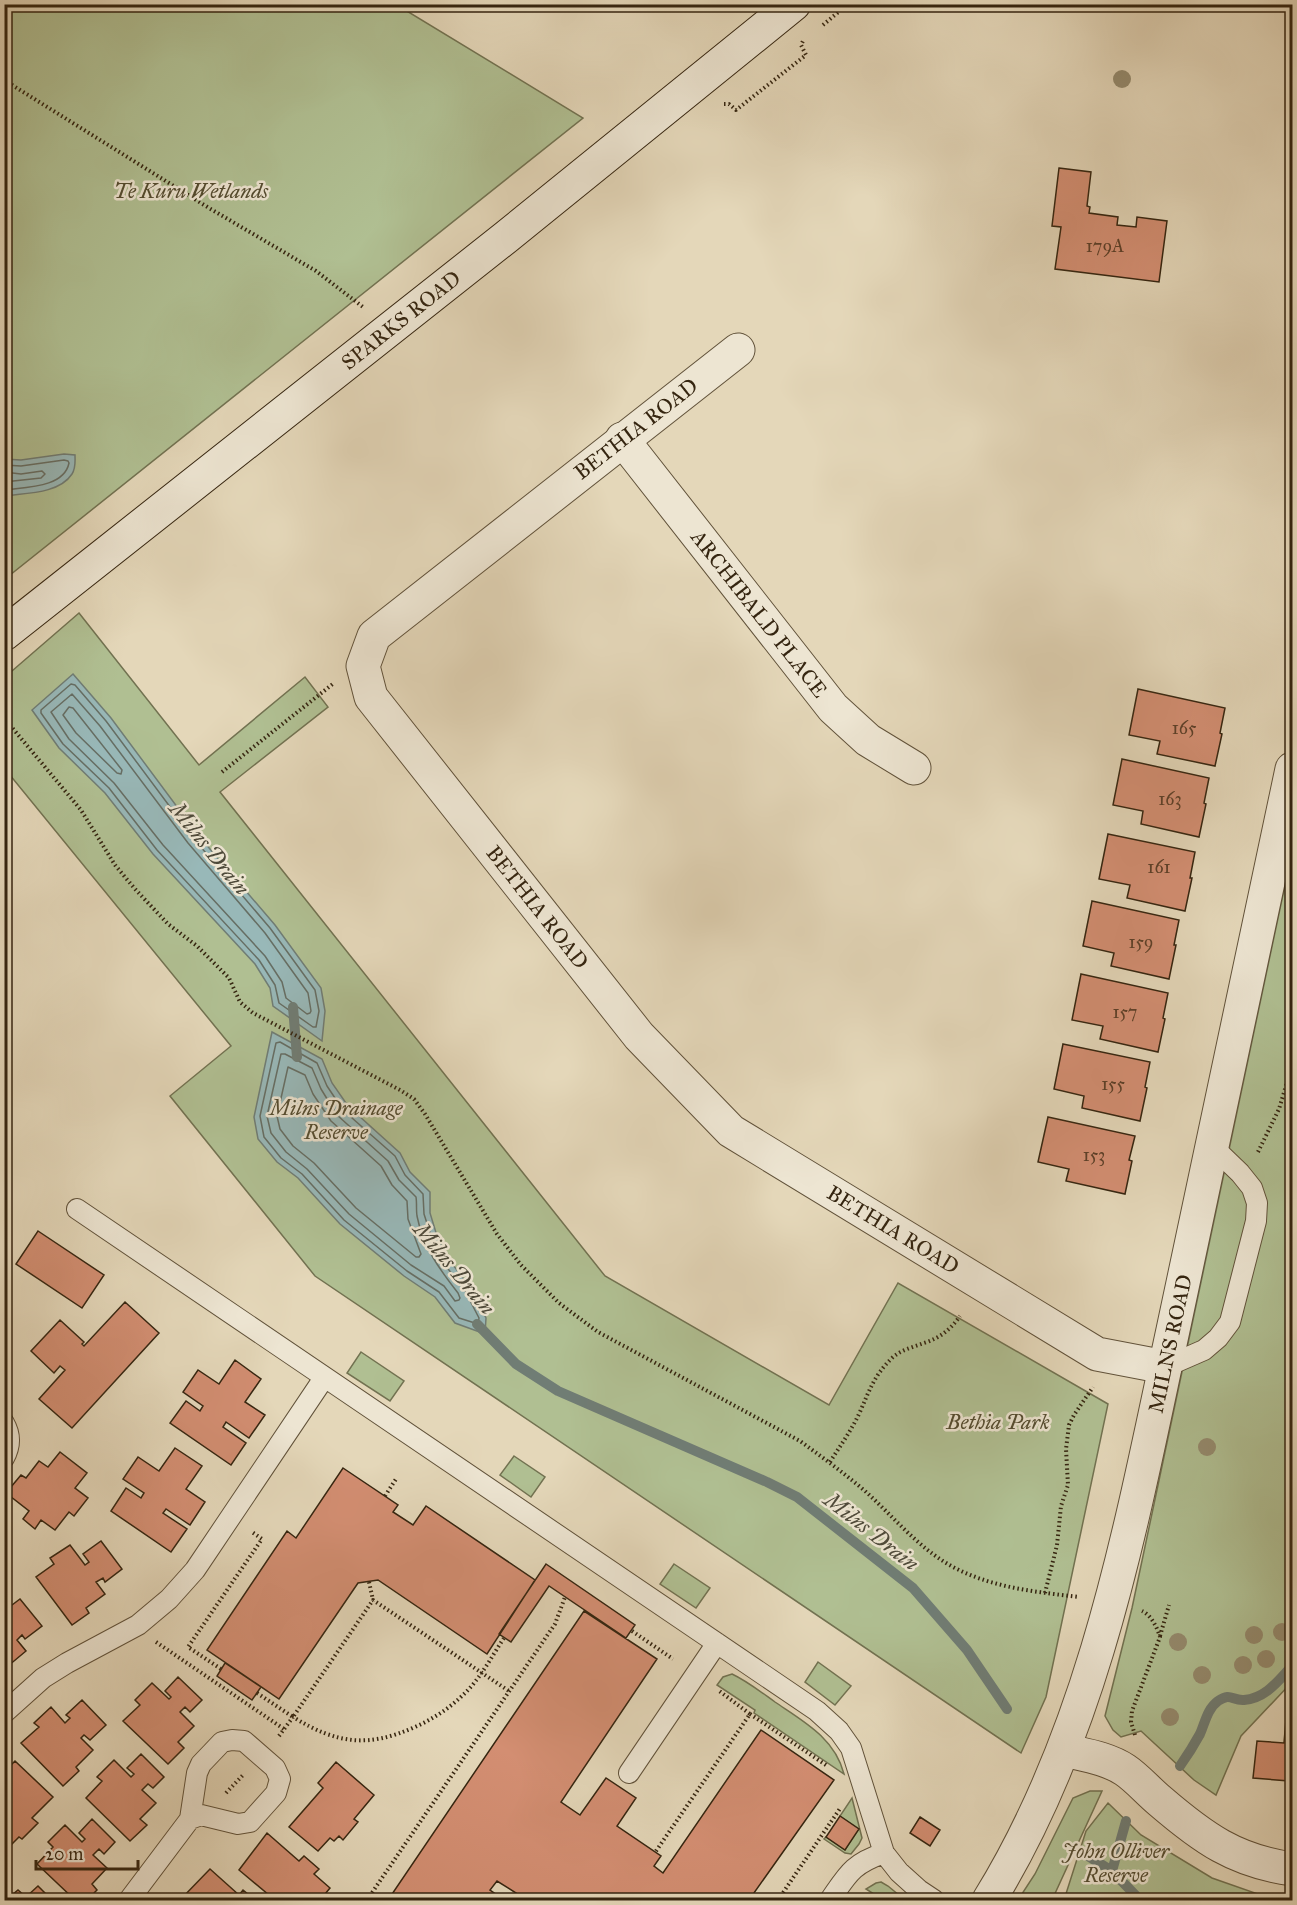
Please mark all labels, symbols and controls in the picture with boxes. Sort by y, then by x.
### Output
park label: Te Kuru Wetlands [114,178,269,204]
house number: 179A [1086,235,1124,257]
street label: SPARKS ROAD [336,265,466,375]
street label: BETHIA ROAD [569,373,703,485]
street label: ARCHIBALD PLACE [685,524,833,703]
house number: 165 [1172,717,1197,739]
house number: 163 [1158,788,1182,810]
water label: Milns Drain [162,795,256,901]
street label: BETHIA ROAD [481,840,594,974]
house number: 161 [1147,856,1171,878]
house number: 159 [1128,931,1154,953]
house number: 157 [1113,1001,1137,1023]
house number: 155 [1101,1073,1125,1095]
park label: Milns Drainage Reserve [267,1095,404,1145]
house number: 153 [1083,1144,1105,1166]
street label: BETHIA ROAD [822,1180,964,1280]
water label: Milns Drain [407,1215,501,1320]
street label: MILNS ROAD [1143,1272,1198,1415]
park label: Bethia Park [946,1409,1050,1435]
water label: Milns Drain [818,1485,925,1577]
scale bar [36,1833,138,1871]
park label: John Olliver Reserve [1062,1838,1171,1888]
text: 20 m [45,1843,83,1865]

